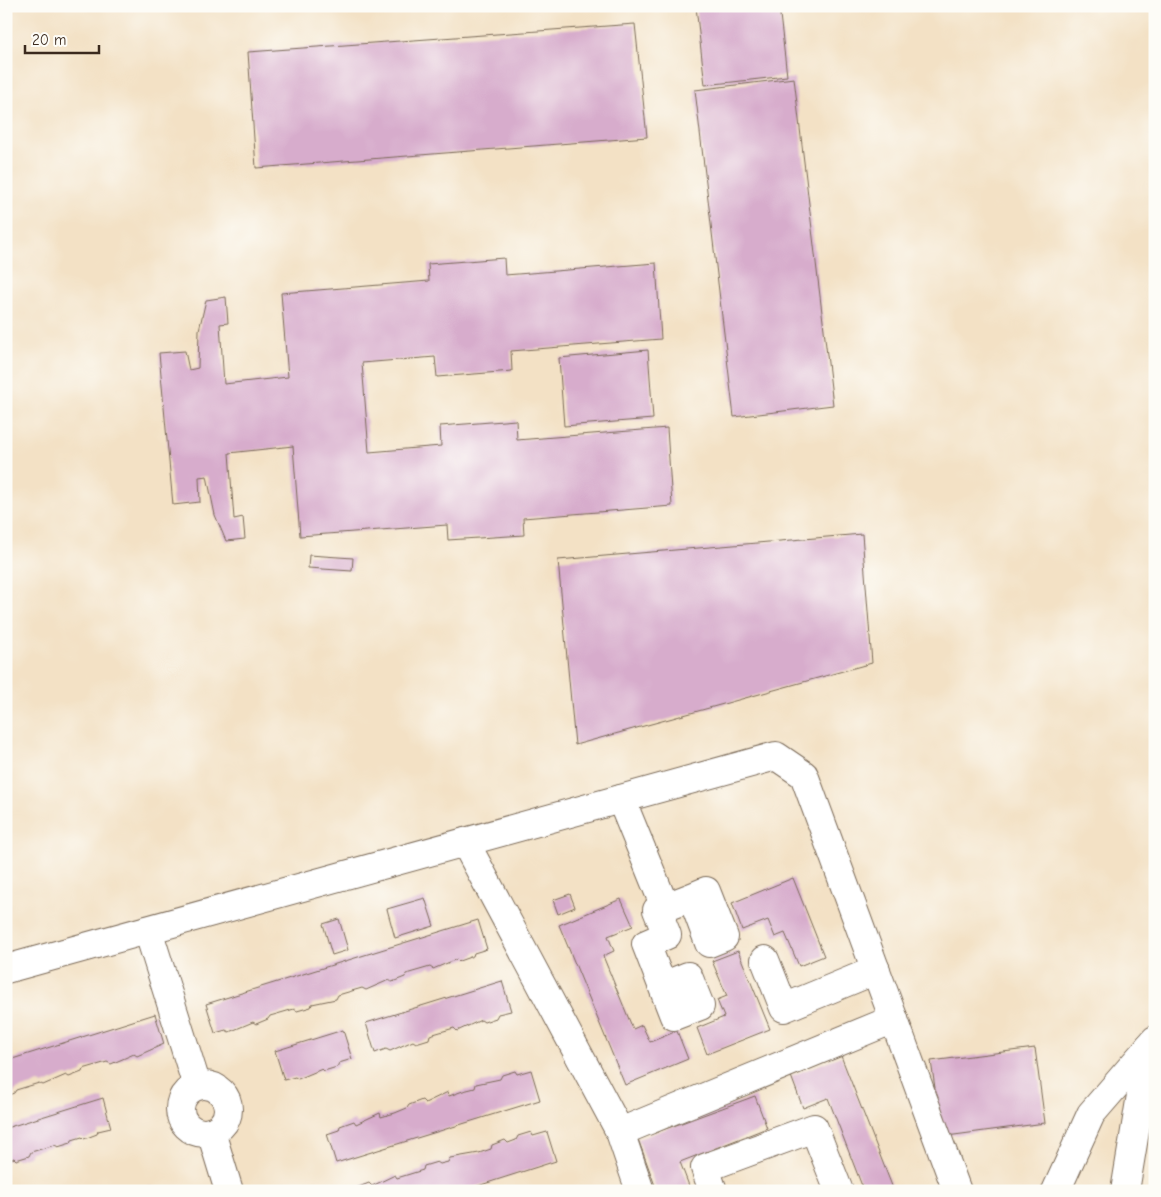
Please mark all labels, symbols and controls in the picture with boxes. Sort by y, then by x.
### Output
scale bar [25,22,99,54]
text: 20 m [32,31,66,49]

